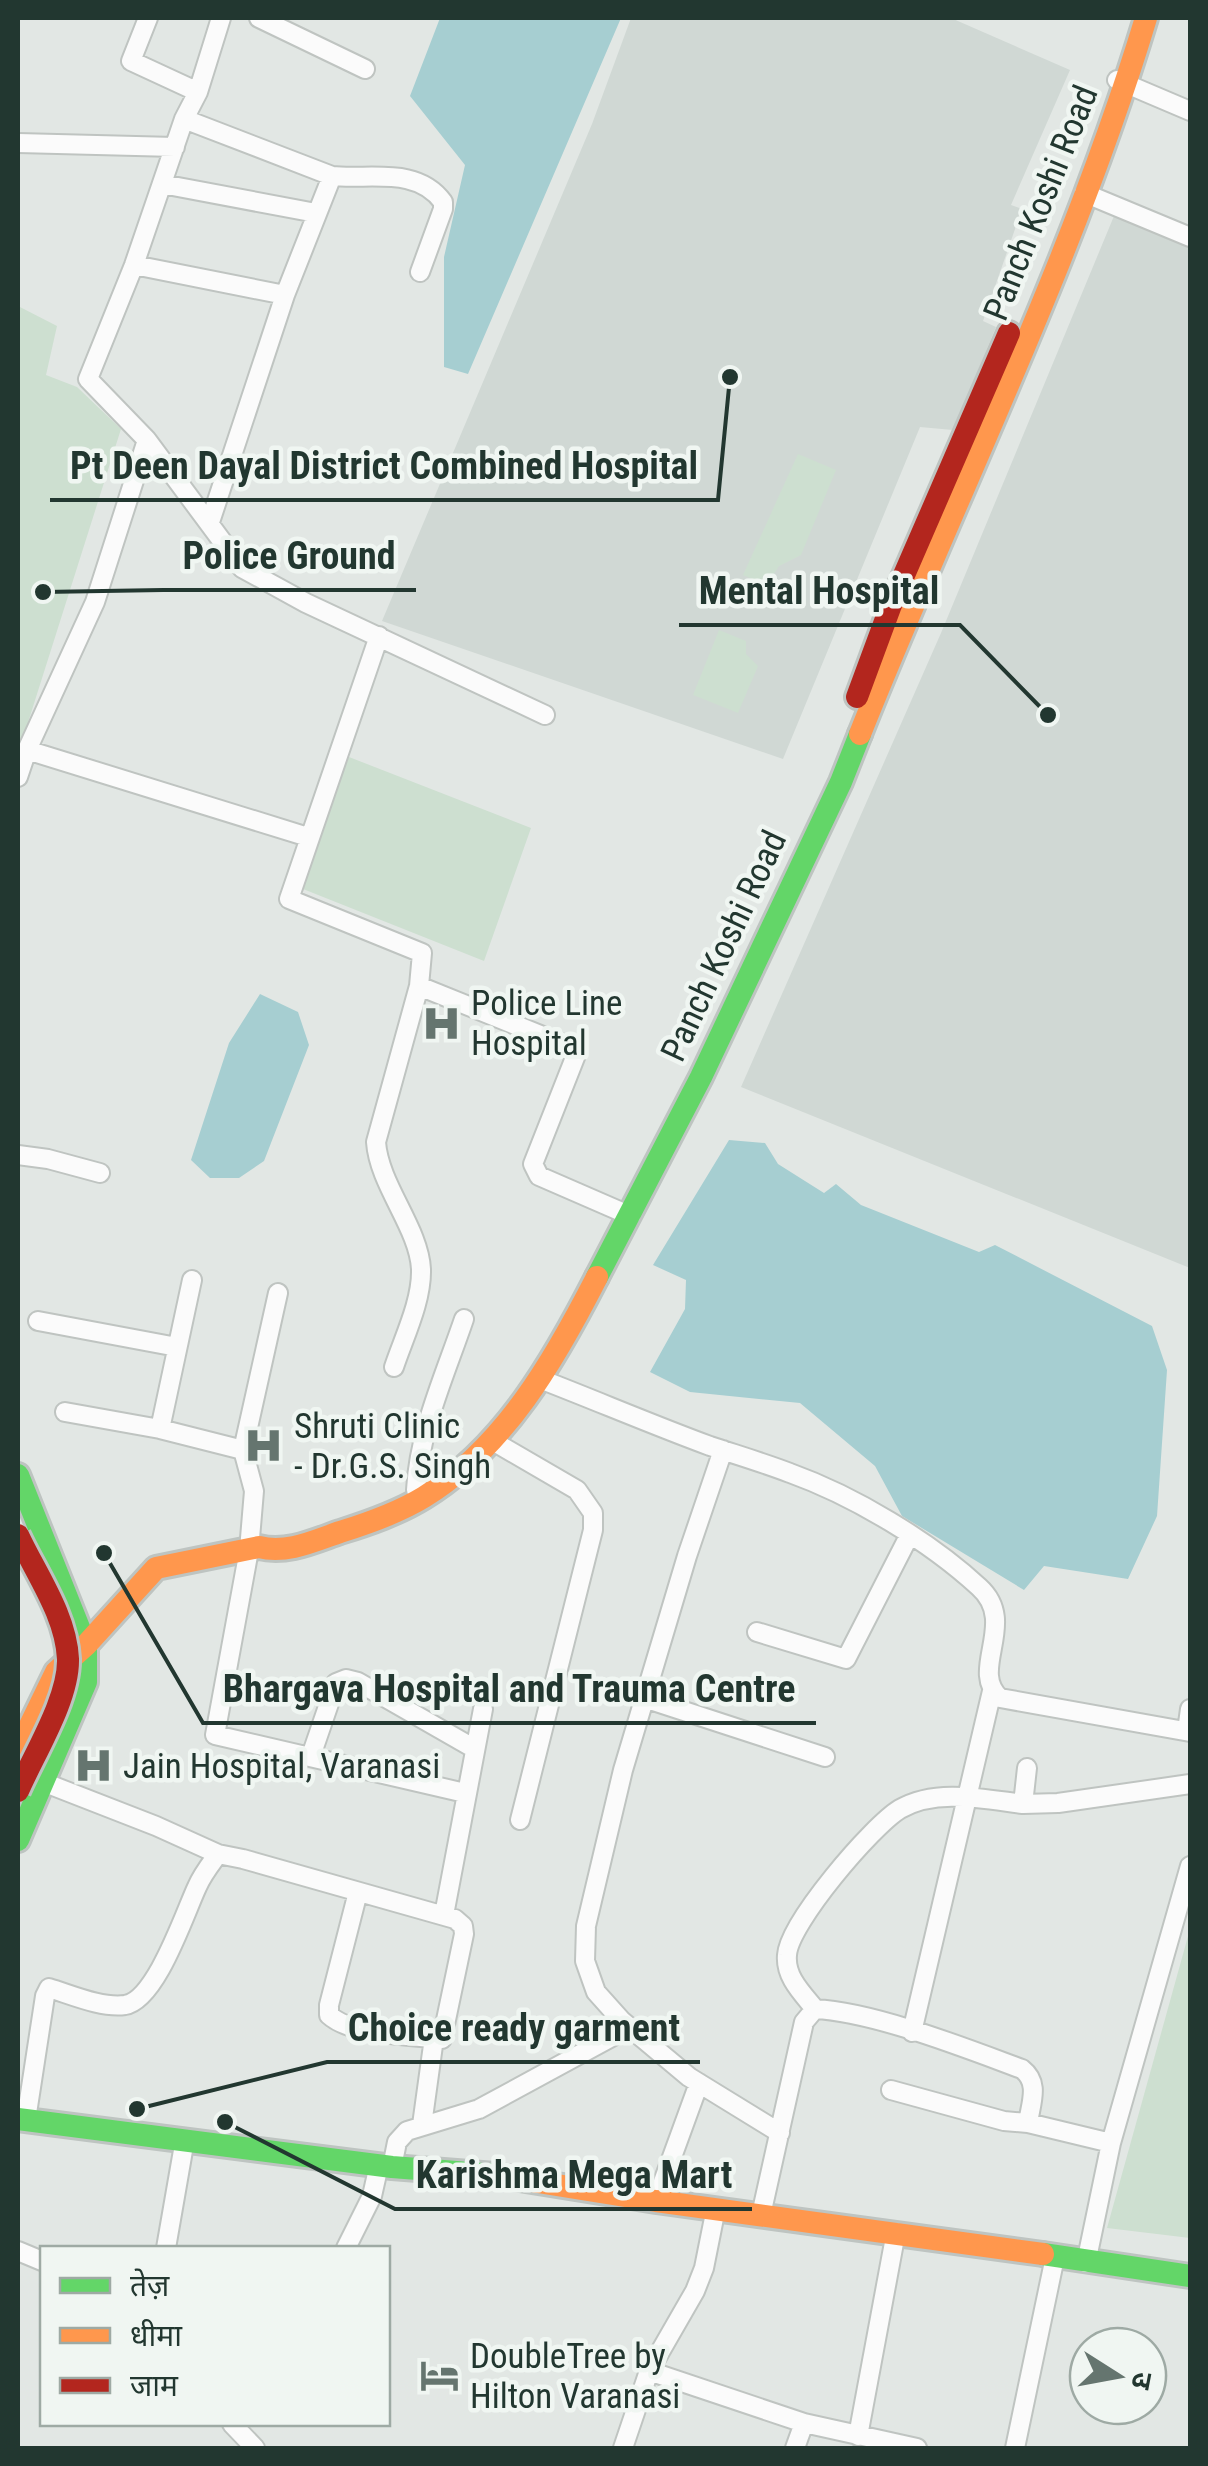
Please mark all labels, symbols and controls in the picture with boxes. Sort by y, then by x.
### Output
street label: Panch Koshi Road [975,80,1107,326]
callout: Pt Deen Dayal District Combined Hospital [50,432,718,500]
text: Pt Deen Dayal District Combined Hospital [70,444,698,488]
callout: Police Ground [163,522,416,590]
text: Police Ground [182,534,396,578]
callout: Mental Hospital [679,557,960,625]
text: Mental Hospital [699,569,939,613]
street label: Panch Koshi Road [653,824,795,1068]
place label: Police Line Hospital [471,983,622,1064]
hospital icon: Police Line Hospital [420,1002,462,1044]
place label: Shruti Clinic - Dr.G.S. Singh [294,1406,491,1487]
hospital icon: Shruti Clinic - Dr.G.S. Singh [243,1425,285,1467]
callout: Bhargava Hospital and Trauma Centre [203,1655,816,1723]
text: Bhargava Hospital and Trauma Centre [223,1667,795,1711]
hospital icon: Jain Hospital, Varanasi [72,1745,114,1787]
place label: Jain Hospital, Varanasi [123,1746,440,1787]
callout: Choice ready garment [327,1994,700,2062]
text: Choice ready garment [348,2006,680,2050]
callout: Karishma Mega Mart [395,2141,752,2209]
text: Karishma Mega Mart [416,2153,732,2197]
legend [40,2246,390,2426]
text: तेज़ [130,2268,170,2303]
text: धीमा [130,2318,183,2353]
north arrow [1068,2326,1168,2426]
place label: DoubleTree by Hilton Varanasi [470,2336,680,2417]
hotel icon: DoubleTree by Hilton Varanasi [419,2355,461,2397]
text: जाम [130,2368,179,2403]
text: उ [1124,2369,1160,2392]

